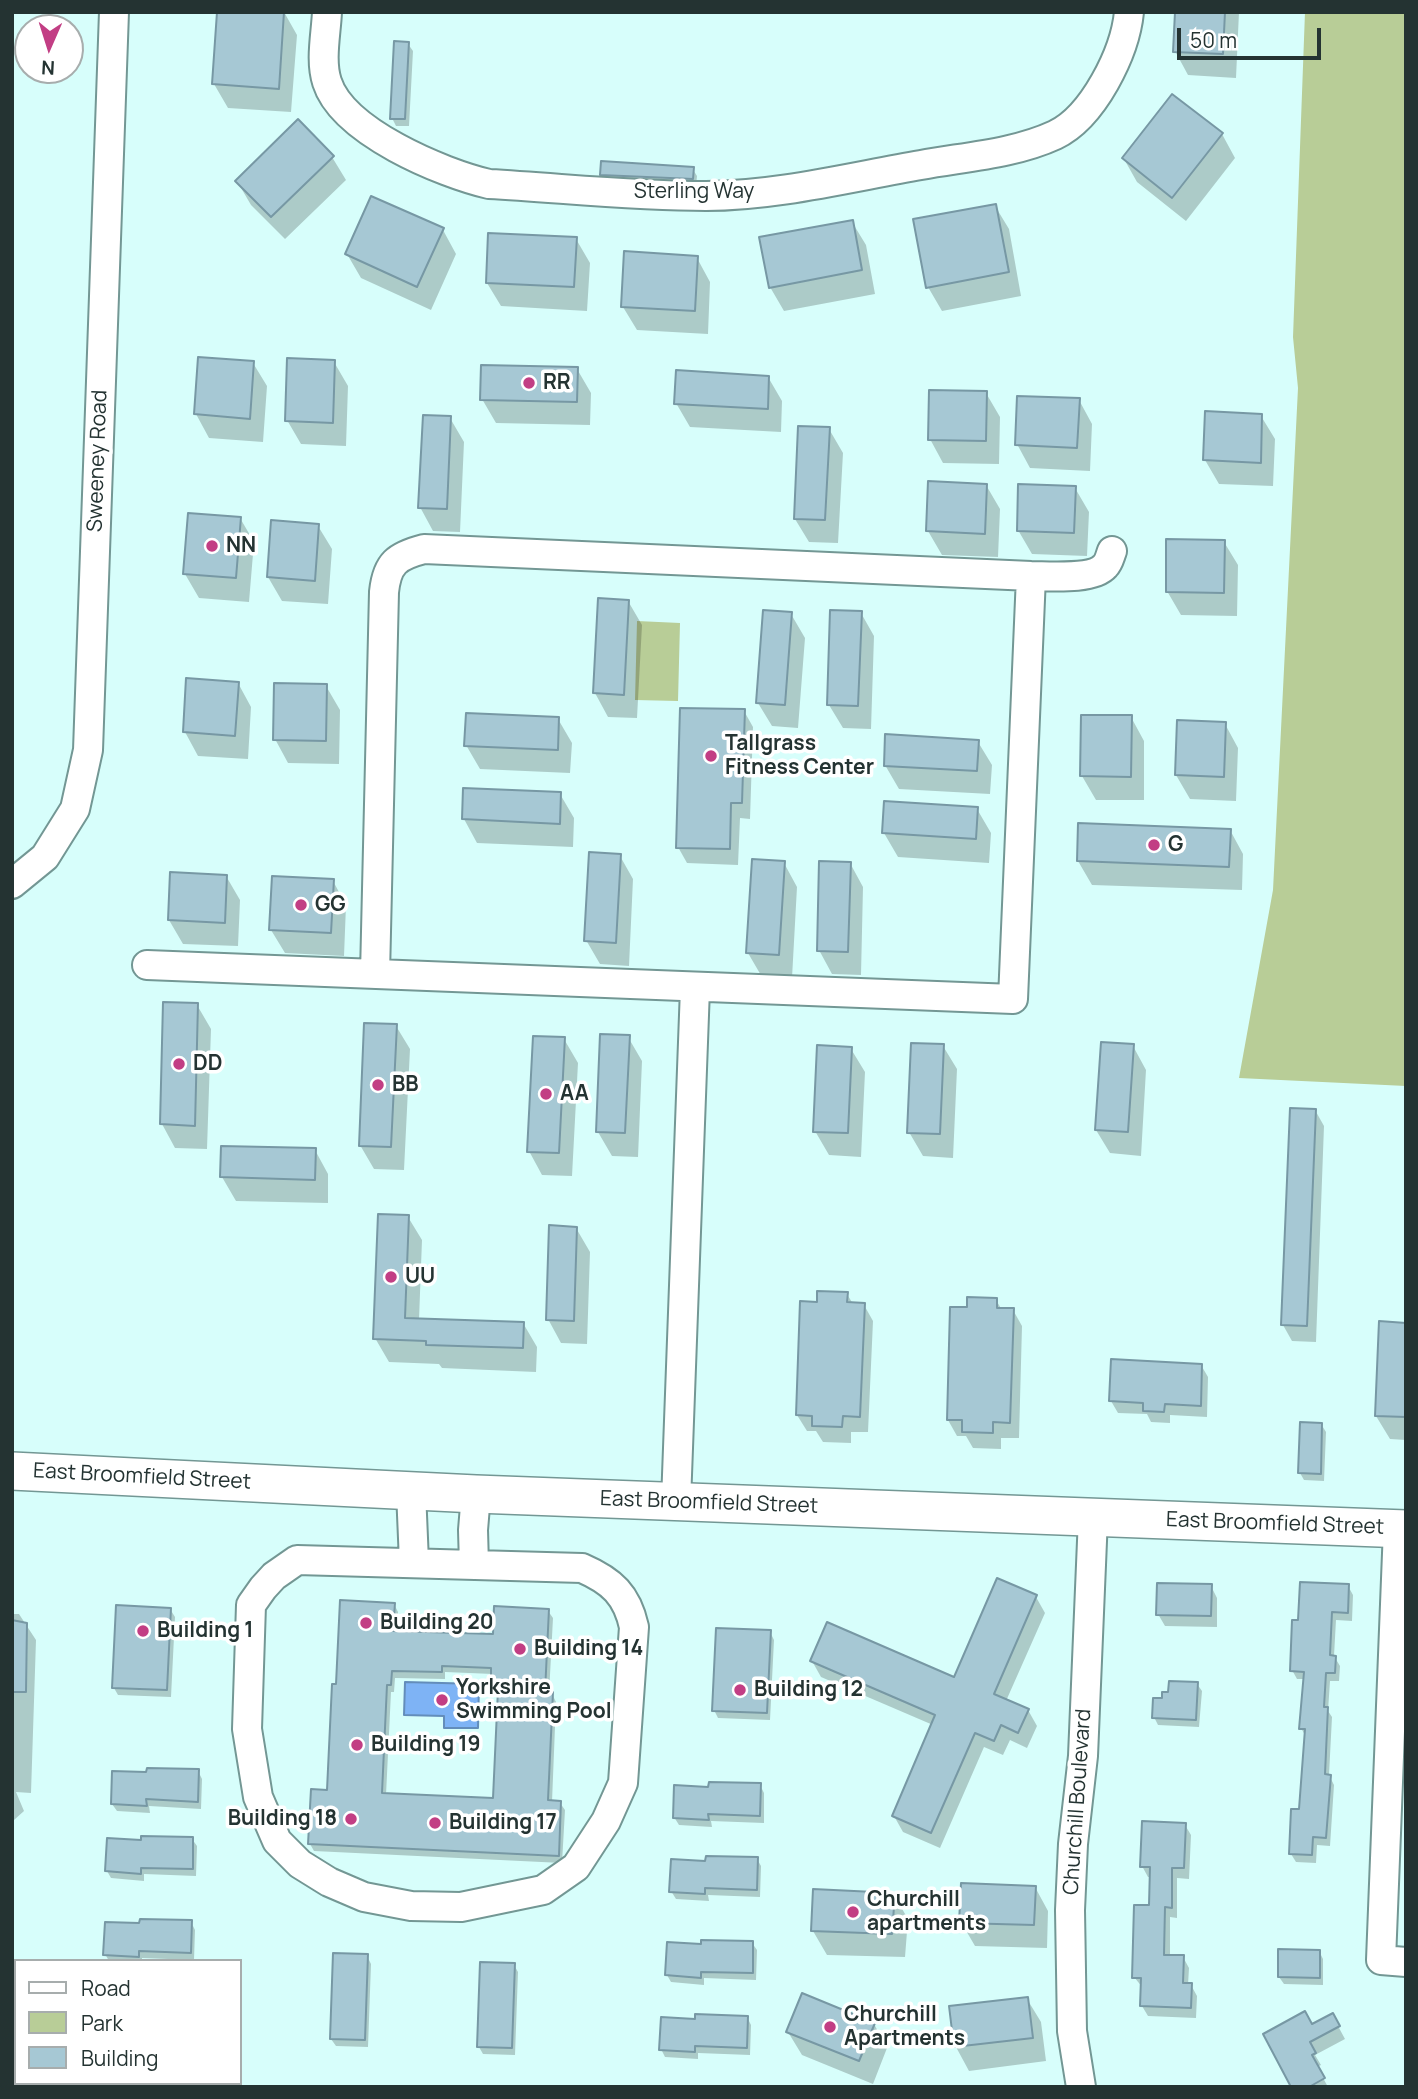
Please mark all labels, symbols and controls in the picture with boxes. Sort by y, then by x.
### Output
north arrow [14,14,84,84]
scale bar [1180,14,1324,58]
text: 50 m [1190,26,1237,54]
text: N [41,55,56,81]
street label: Sterling Way [634,179,754,205]
place label: RR [543,370,571,396]
marker: RR [521,375,537,391]
street label: Sweeney Road [83,389,113,533]
place label: NN [226,533,256,559]
marker: NN [204,538,220,554]
place label: Tallgrass Fitness Center [725,731,874,781]
marker: Tallgrass Fitness Center [703,748,719,764]
place label: G [1168,832,1183,858]
marker: G [1146,837,1162,853]
place label: GG [315,892,346,918]
marker: GG [293,897,309,913]
place label: DD [193,1051,222,1077]
marker: DD [171,1056,187,1072]
place label: BB [392,1072,419,1098]
marker: BB [370,1077,386,1093]
place label: AA [560,1081,589,1107]
marker: AA [538,1086,554,1102]
place label: UU [405,1264,435,1290]
marker: UU [383,1269,399,1285]
street label: East Broomfield Street [32,1459,252,1495]
street label: East Broomfield Street [599,1487,819,1519]
street label: East Broomfield Street [1165,1508,1385,1540]
place label: Building 20 [380,1610,494,1636]
marker: Building 20 [358,1615,374,1631]
place label: Building 1 [157,1618,253,1644]
marker: Building 1 [135,1623,151,1639]
place label: Building 14 [534,1636,643,1662]
marker: Building 14 [512,1641,528,1657]
place label: Yorkshire Swimming Pool [456,1675,612,1725]
place label: Building 12 [754,1677,863,1703]
marker: Building 12 [732,1682,748,1698]
marker: Yorkshire Swimming Pool [434,1692,450,1708]
street label: Churchill Boulevard [1059,1708,1097,1896]
place label: Building 19 [371,1732,481,1758]
marker: Building 19 [349,1737,365,1753]
place label: Building 18 [228,1806,337,1832]
place label: Building 17 [449,1810,557,1836]
marker: Building 18 [343,1811,359,1827]
marker: Building 17 [427,1815,443,1831]
place label: Churchill apartments [867,1887,986,1937]
marker: Churchill apartments [845,1904,861,1920]
legend [14,1959,242,2085]
text: Road [81,1974,131,2002]
place label: Churchill Apartments [844,2002,965,2052]
text: Park [81,2009,123,2037]
marker: Churchill Apartments [822,2019,838,2035]
text: Building [81,2044,158,2072]

